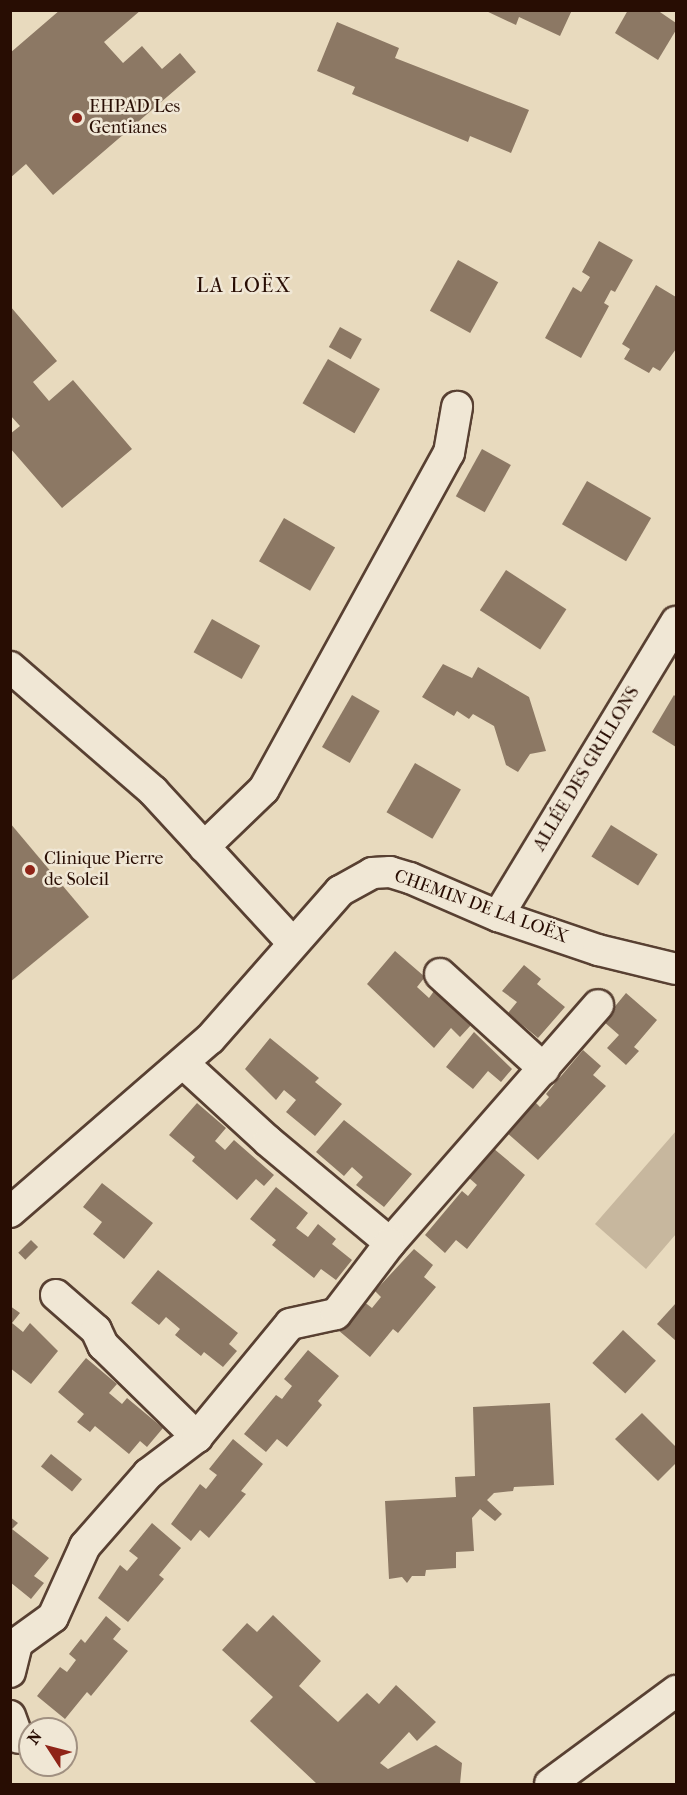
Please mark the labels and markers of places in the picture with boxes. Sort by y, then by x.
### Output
place label: EHPAD Les Gentianes [89,97,180,140]
marker: EHPAD Les Gentianes [70,111,84,125]
place label: Clinique Pierre de Soleil [44,849,163,892]
marker: Clinique Pierre de Soleil [21,861,39,879]

